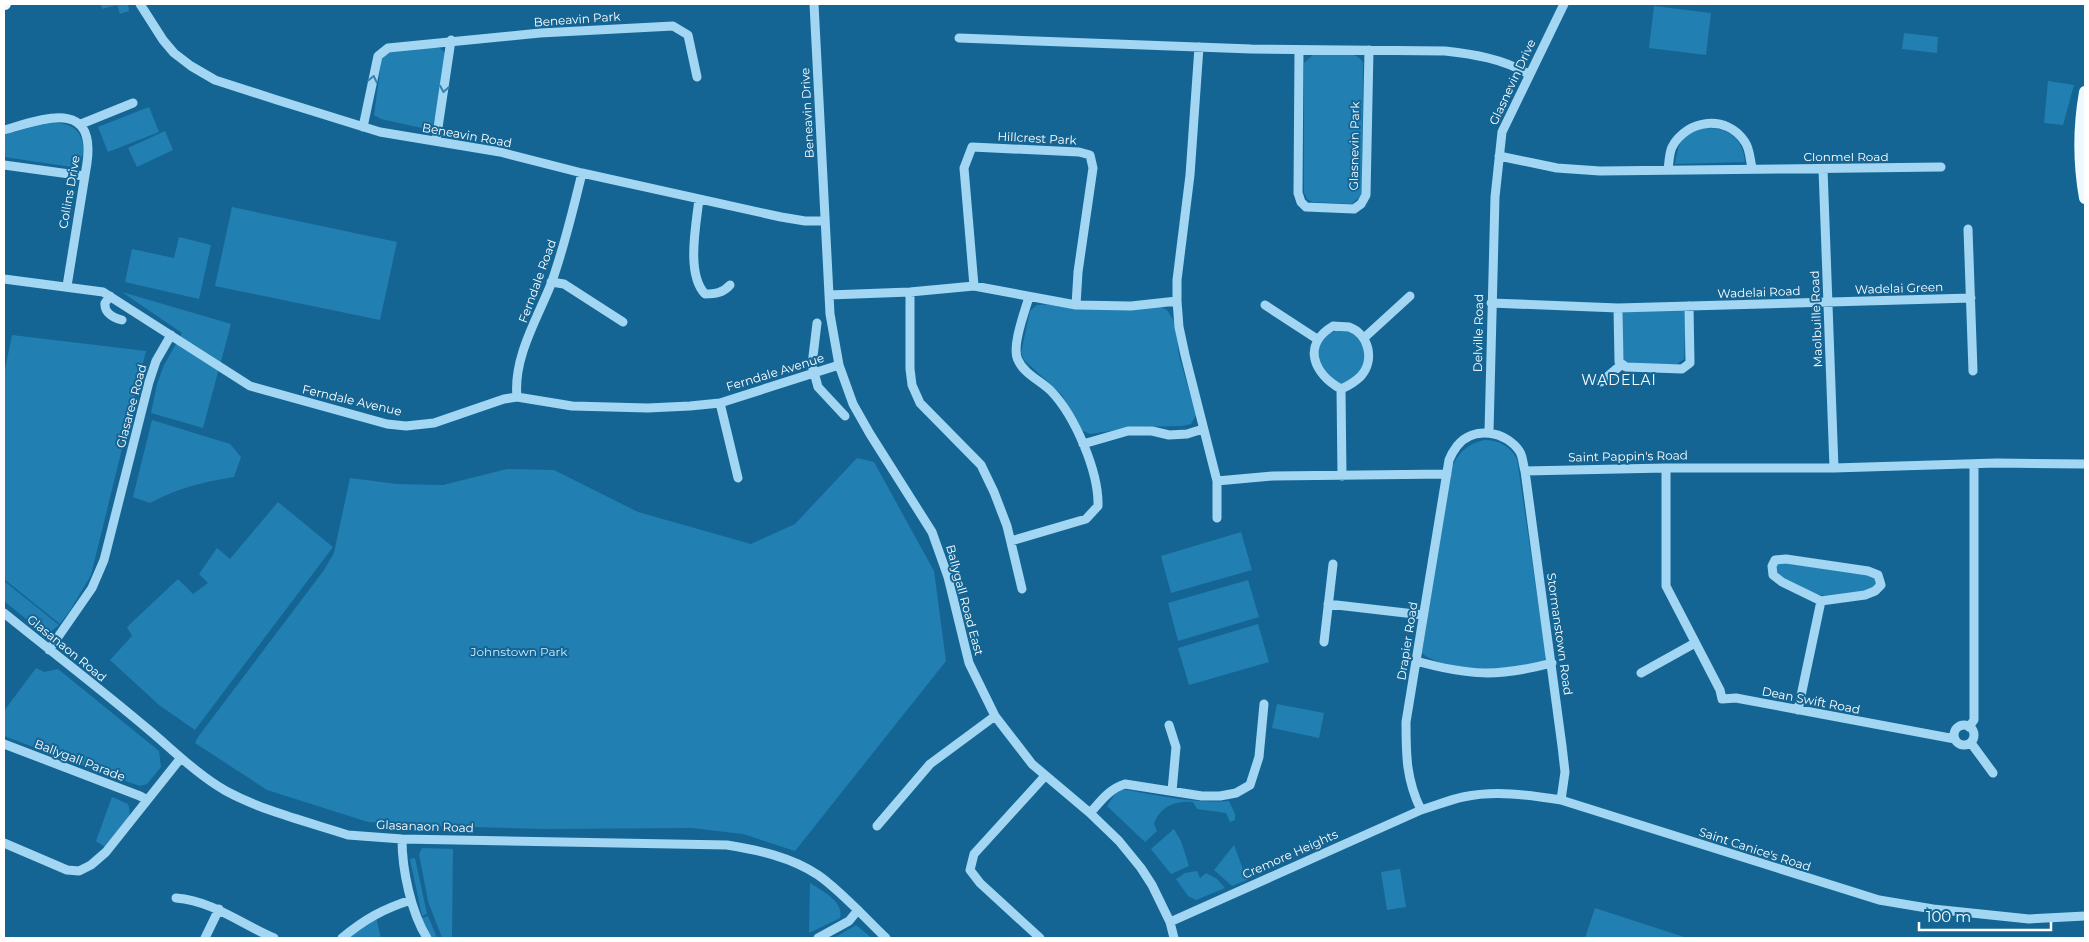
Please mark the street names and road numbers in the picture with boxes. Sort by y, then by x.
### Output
street label: Beneavin Park [533,8,622,30]
street label: Glasnevin Drive [1486,37,1538,127]
street label: Beneavin Drive [797,67,817,159]
street label: Glasnevin Park [1346,101,1362,191]
street label: Beneavin Road [421,120,513,150]
street label: Hillcrest Park [997,128,1078,148]
street label: Clonmel Road [1803,149,1889,164]
street label: Collins Drive [55,154,83,230]
street label: Ferndale Road [515,237,559,325]
street label: Maolbuille Road [1807,270,1825,368]
street label: Wadelai Green [1855,279,1943,297]
street label: Wadelai Road [1717,283,1801,301]
street label: Delville Road [1470,294,1486,372]
street label: Ferndale Avenue [724,350,826,394]
street label: Glasaree Road [113,362,149,450]
street label: Ferndale Avenue [301,381,403,419]
street label: Saint Pappin's Road [1568,447,1688,465]
street label: Ballygall Road East [943,543,987,657]
street label: Stormanstown Road [1544,572,1576,696]
street label: Drapier Road [1393,601,1421,681]
street label: Glasanaon Road [24,611,110,685]
street label: Dean Swift Road [1761,683,1861,717]
street label: Ballygall Parade [32,736,128,784]
street label: Glasanaon Road [376,817,474,835]
street label: Saint Canice's Road [1697,824,1813,874]
street label: Cremore Heights [1240,826,1340,882]

